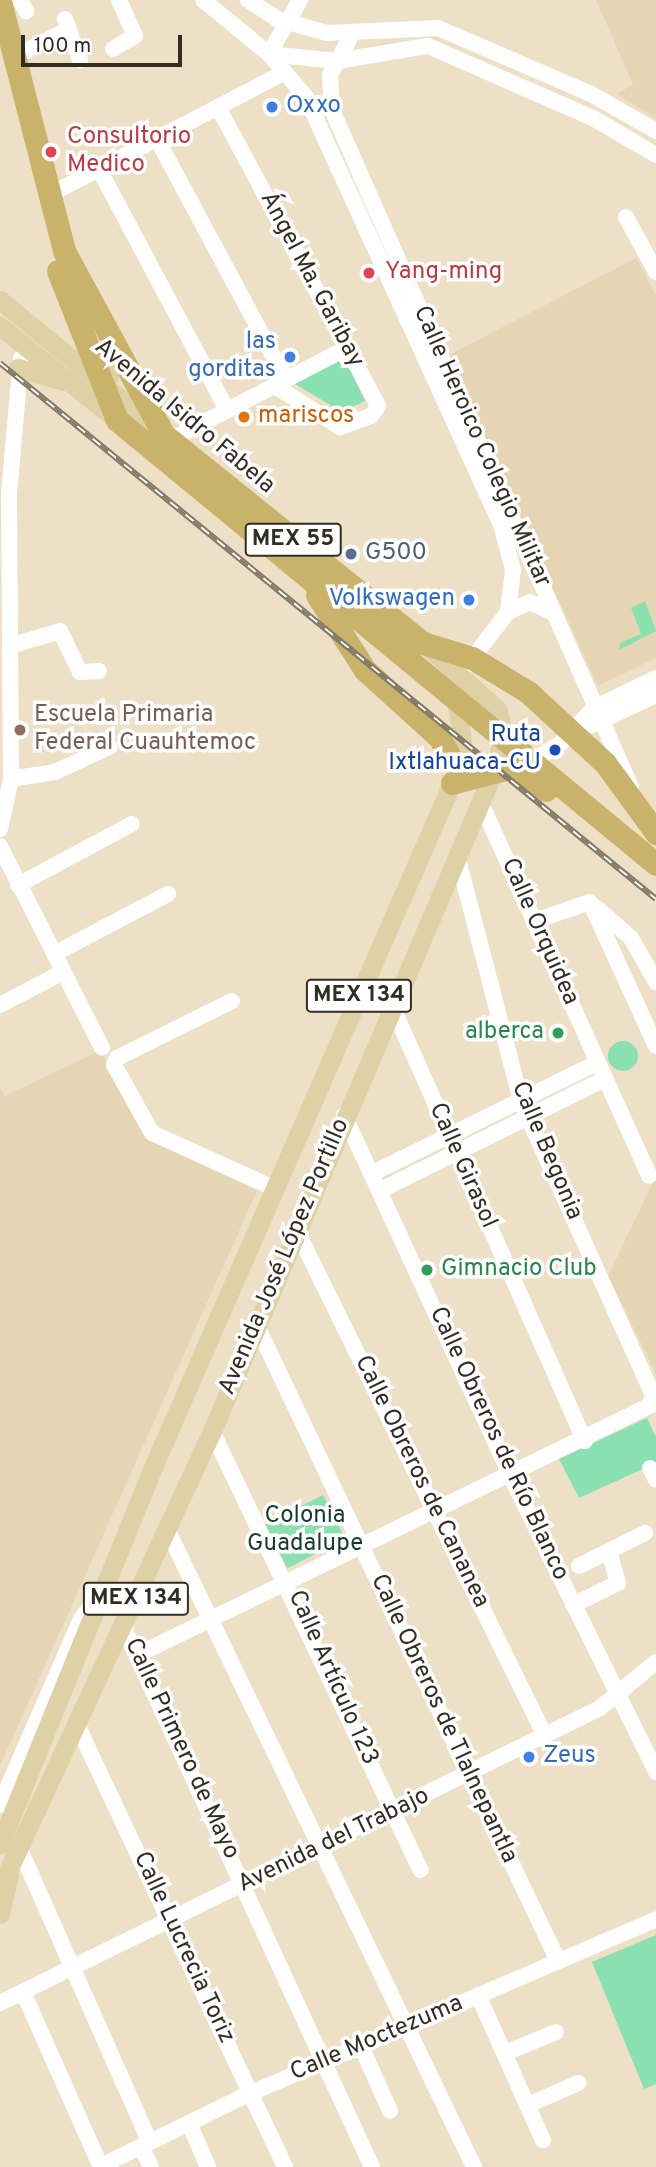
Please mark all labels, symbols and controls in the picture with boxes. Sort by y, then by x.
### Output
scale bar [24,21,186,65]
text: 100 m [34,33,91,60]
place label: Oxxo [286,93,341,121]
marker: Oxxo [264,99,280,115]
place label: Consultorio Medico [67,124,191,180]
marker: Consultorio Medico [41,142,61,162]
street label: Ángel Ma. Garibay [253,187,369,373]
place label: Yang-ming [385,259,502,287]
marker: Yang-ming [359,263,379,283]
street label: Calle Heroico Colegio Militar [406,302,556,592]
place label: las gorditas [188,329,276,385]
street label: Avenida Isidro Fabela [88,333,280,501]
marker: las gorditas [282,349,298,365]
place label: mariscos [258,403,354,431]
marker: mariscos [236,409,252,425]
road number: MEX 55 [244,520,342,560]
place label: G500 [365,540,427,568]
marker: G500 [343,546,359,562]
place label: Volkswagen [329,586,455,614]
marker: Volkswagen [461,592,477,608]
place label: Escuela Primaria Federal Cuauhtemoc [34,702,256,758]
marker: Escuela Primaria Federal Cuauhtemoc [12,722,28,738]
place label: Ruta Ixtlahuaca-CU [388,722,541,778]
marker: Ruta Ixtlahuaca-CU [547,742,563,758]
street label: Calle Orquidea [494,854,584,1010]
road number: MEX 134 [305,976,413,1015]
place label: alberca [465,1019,544,1047]
marker: alberca [550,1025,566,1041]
street label: Calle Begonia [504,1077,588,1225]
street label: Calle Girasol [422,1099,502,1233]
street label: Avenida José López Portillo [214,1114,356,1400]
place label: Gimnacio Club [441,1256,597,1284]
marker: Gimnacio Club [419,1262,435,1278]
street label: Calle Obreros de Río Blanco [422,1303,574,1585]
street label: Calle Obreros de Cananea [347,1351,495,1613]
park label: Colonia Guadalupe [247,1503,363,1559]
street label: Calle Obreros de Tlalnepantla [363,1569,523,1869]
road number: MEX 134 [82,1580,190,1618]
street label: Calle Artículo 123 [280,1586,384,1770]
street label: Calle Primero de Mayo [117,1634,245,1864]
place label: Zeus [543,1743,596,1771]
marker: Zeus [521,1749,537,1765]
street label: Avenida del Trabajo [233,1782,435,1900]
street label: Calle Lucrecia Toriz [126,1847,240,2049]
street label: Calle Moctezuma [286,1990,468,2088]

